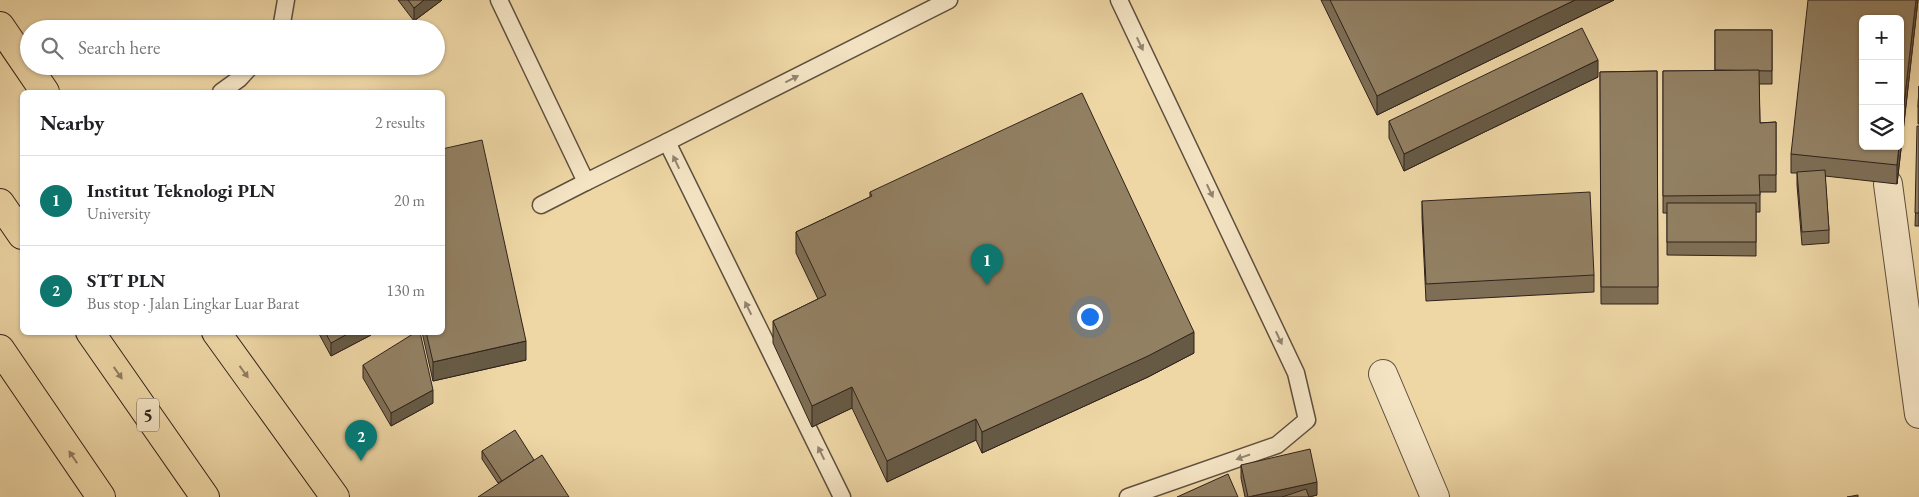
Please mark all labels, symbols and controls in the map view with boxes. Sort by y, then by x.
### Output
map controls [1859,15,1904,150]
button: + [1859,15,1904,60]
search box [20,20,445,75]
icon: search [38,34,66,62]
text: Search here [78,35,160,60]
one-way arrow [1136,37,1144,51]
button: − [1859,60,1904,105]
one-way arrow [785,75,799,83]
button: layers [1859,105,1904,150]
text: Nearby [40,109,104,136]
text: 2 results [375,112,425,133]
one-way arrow [672,155,680,169]
text: Institut Teknologi PLN [87,178,275,203]
one-way arrow [1206,184,1214,198]
text: 1 [52,190,60,211]
text: 20 m [394,190,425,211]
text: University [87,203,151,224]
pin: 1 [971,244,1003,285]
text: STT PLN [87,268,165,293]
text: 2 [52,280,60,301]
text: 130 m [386,280,425,301]
text: Bus stop · Jalan Lingkar Luar Barat [87,293,299,314]
one-way arrow [744,301,752,315]
your location [1077,304,1103,330]
one-way arrow [1276,331,1284,345]
one-way arrow [239,365,249,379]
one-way arrow [113,366,123,379]
road number: 5 [137,398,159,432]
pin: 2 [345,420,377,461]
one-way arrow [816,446,825,461]
one-way arrow [68,450,78,464]
one-way arrow [1235,454,1250,461]

